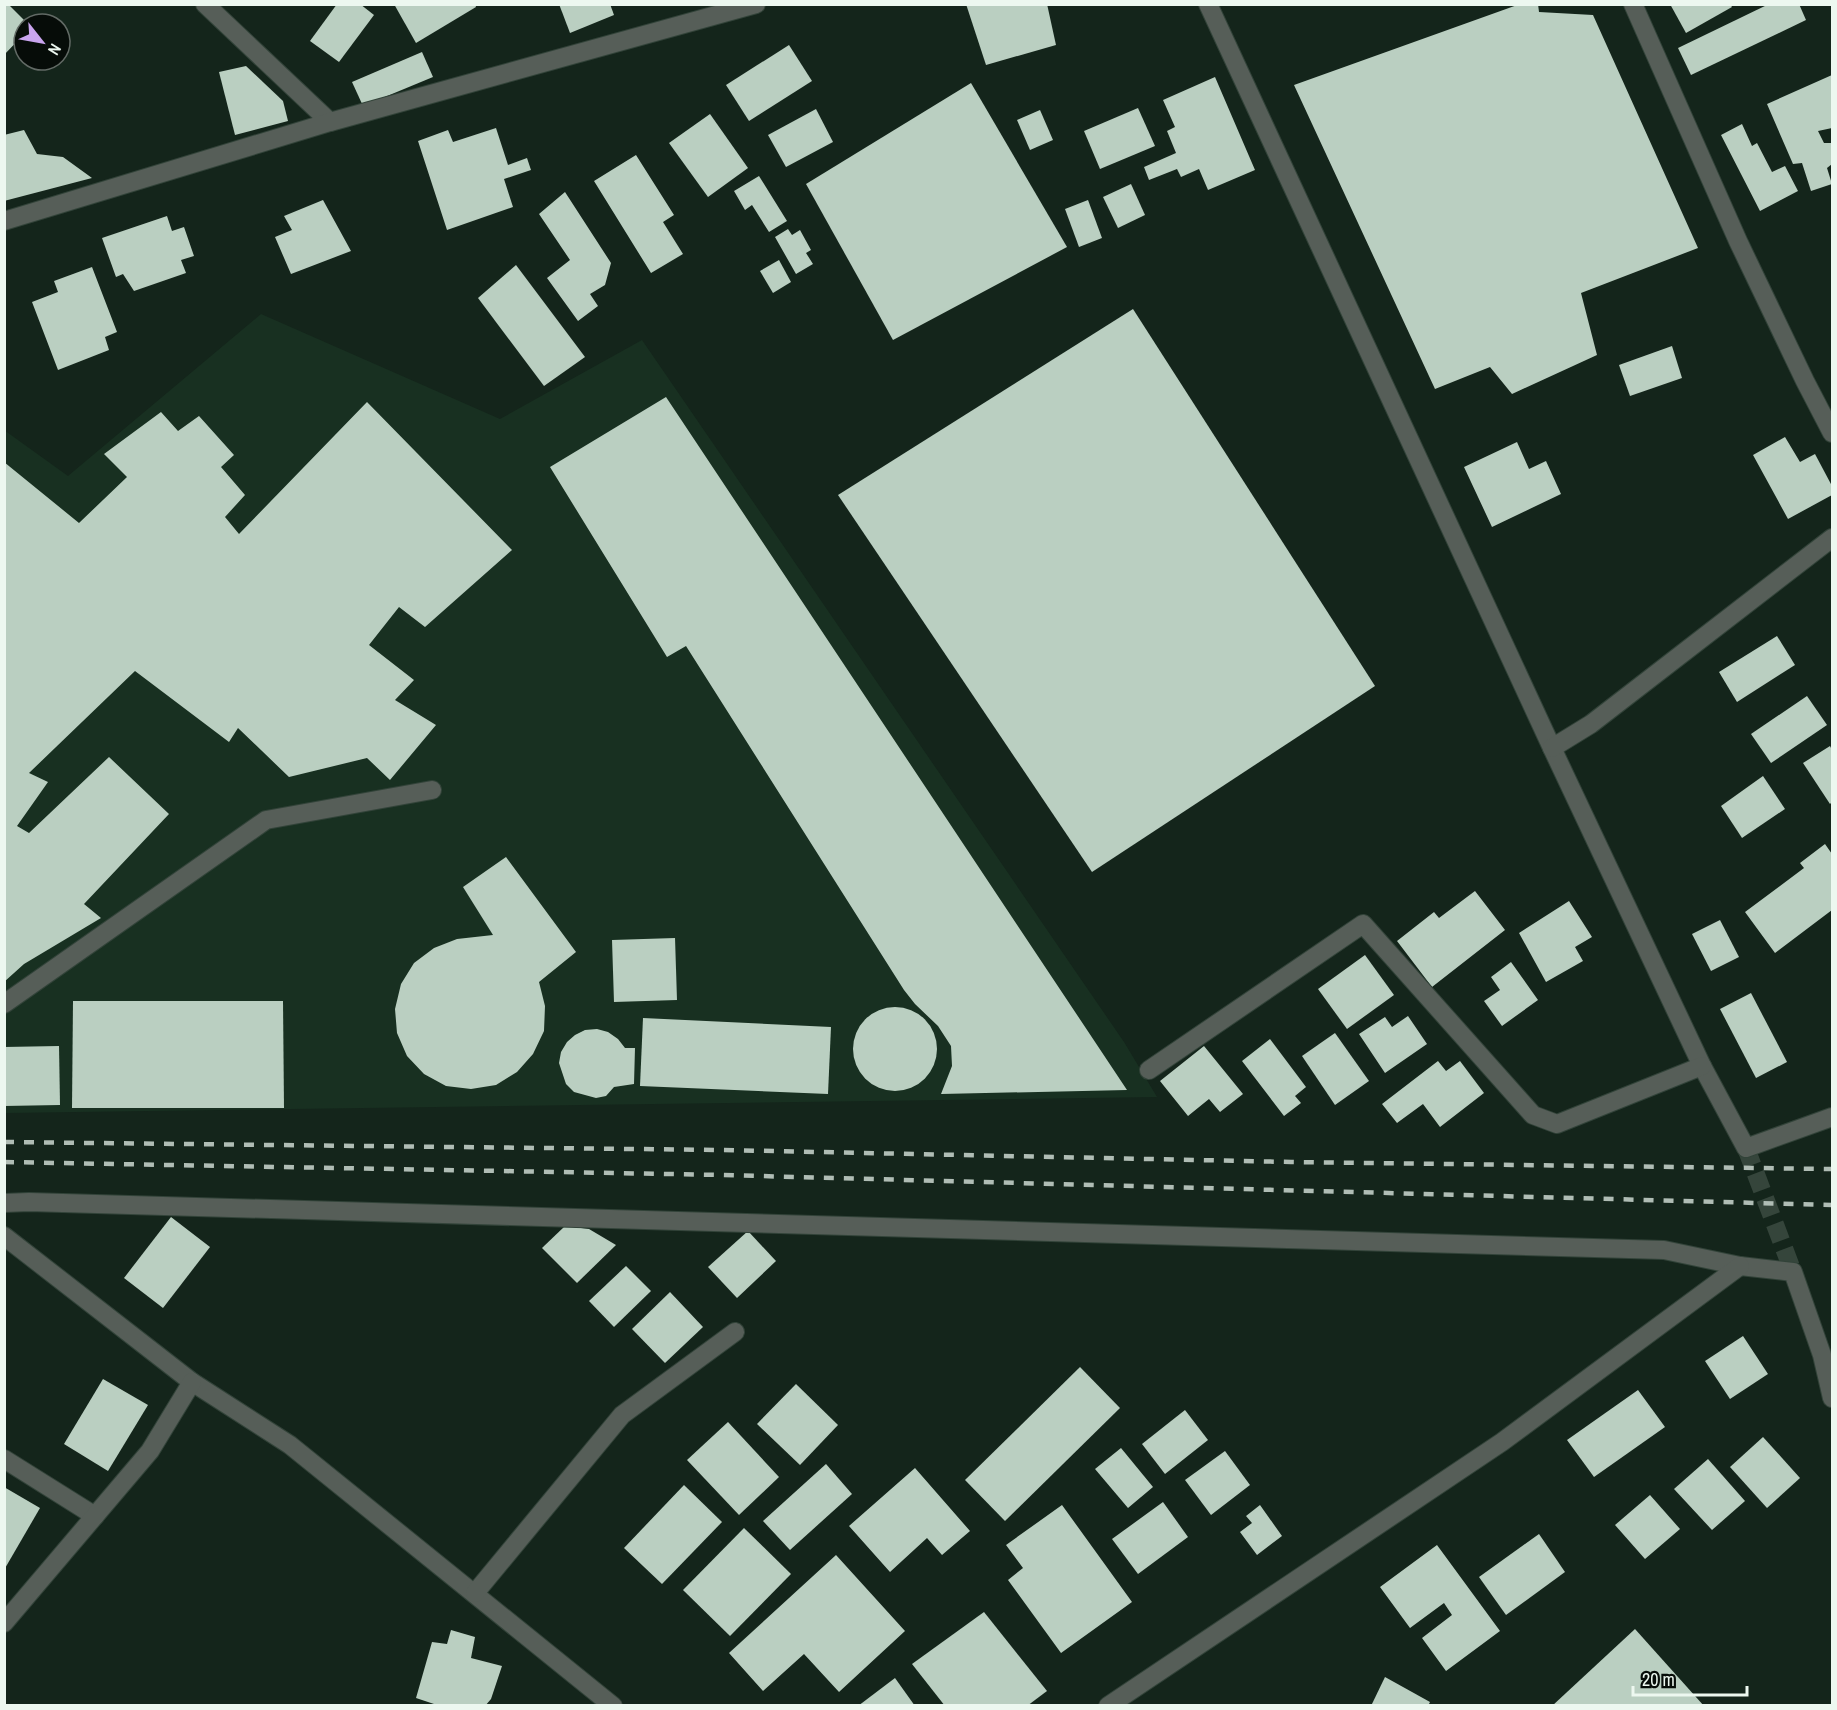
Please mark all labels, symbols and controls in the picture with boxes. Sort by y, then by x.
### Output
north arrow [12,12,72,72]
text: N [43,40,67,59]
scale bar [1633,1659,1747,1697]
text: 20 m [1642,1667,1675,1692]

